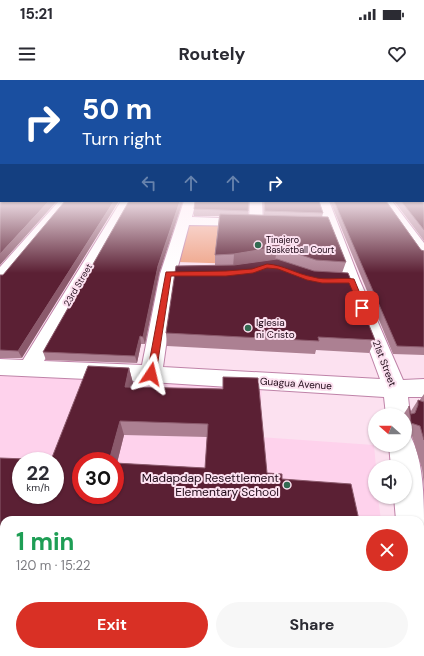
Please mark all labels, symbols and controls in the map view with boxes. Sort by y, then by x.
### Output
text: 15:21 [20,4,53,24]
text: Routely [179,42,245,66]
icon: menu [16,43,38,65]
icon: heart [386,43,408,65]
text: 50 m [82,91,152,128]
icon: right [16,96,68,148]
text: Turn right [82,127,162,151]
icon: left [138,172,160,194]
icon: ahead [180,172,202,194]
icon: ahead [222,172,244,194]
icon: right [264,172,286,194]
place label: Tinajero Basketball Court [266,234,335,256]
marker: Tinajero Basketball Court [253,240,263,250]
street label: 23rd Street [61,261,95,308]
pin [345,291,379,325]
icon: arrive [351,297,373,319]
place label: Iglesia ni Cristo [256,316,295,341]
marker: Iglesia ni Cristo [243,323,253,333]
street label: 21st Street [370,338,399,388]
position arrow [130,353,172,395]
street label: Guagua Avenue [260,374,333,393]
north arrow [368,408,412,452]
map controls [368,408,412,504]
speed limit sign: 30 [72,452,124,504]
text: 22 [26,460,50,486]
button: sound [368,460,412,504]
place label: Madapdap Resettlement Elementary School [142,470,279,500]
marker: Madapdap Resettlement Elementary School [282,480,292,490]
text: km/h [26,481,50,494]
text: 1 min [16,526,74,557]
button: close [366,529,408,571]
text: 120 m · 15:22 [16,557,90,574]
button: Exit [16,602,208,648]
button: Share [216,602,408,648]

